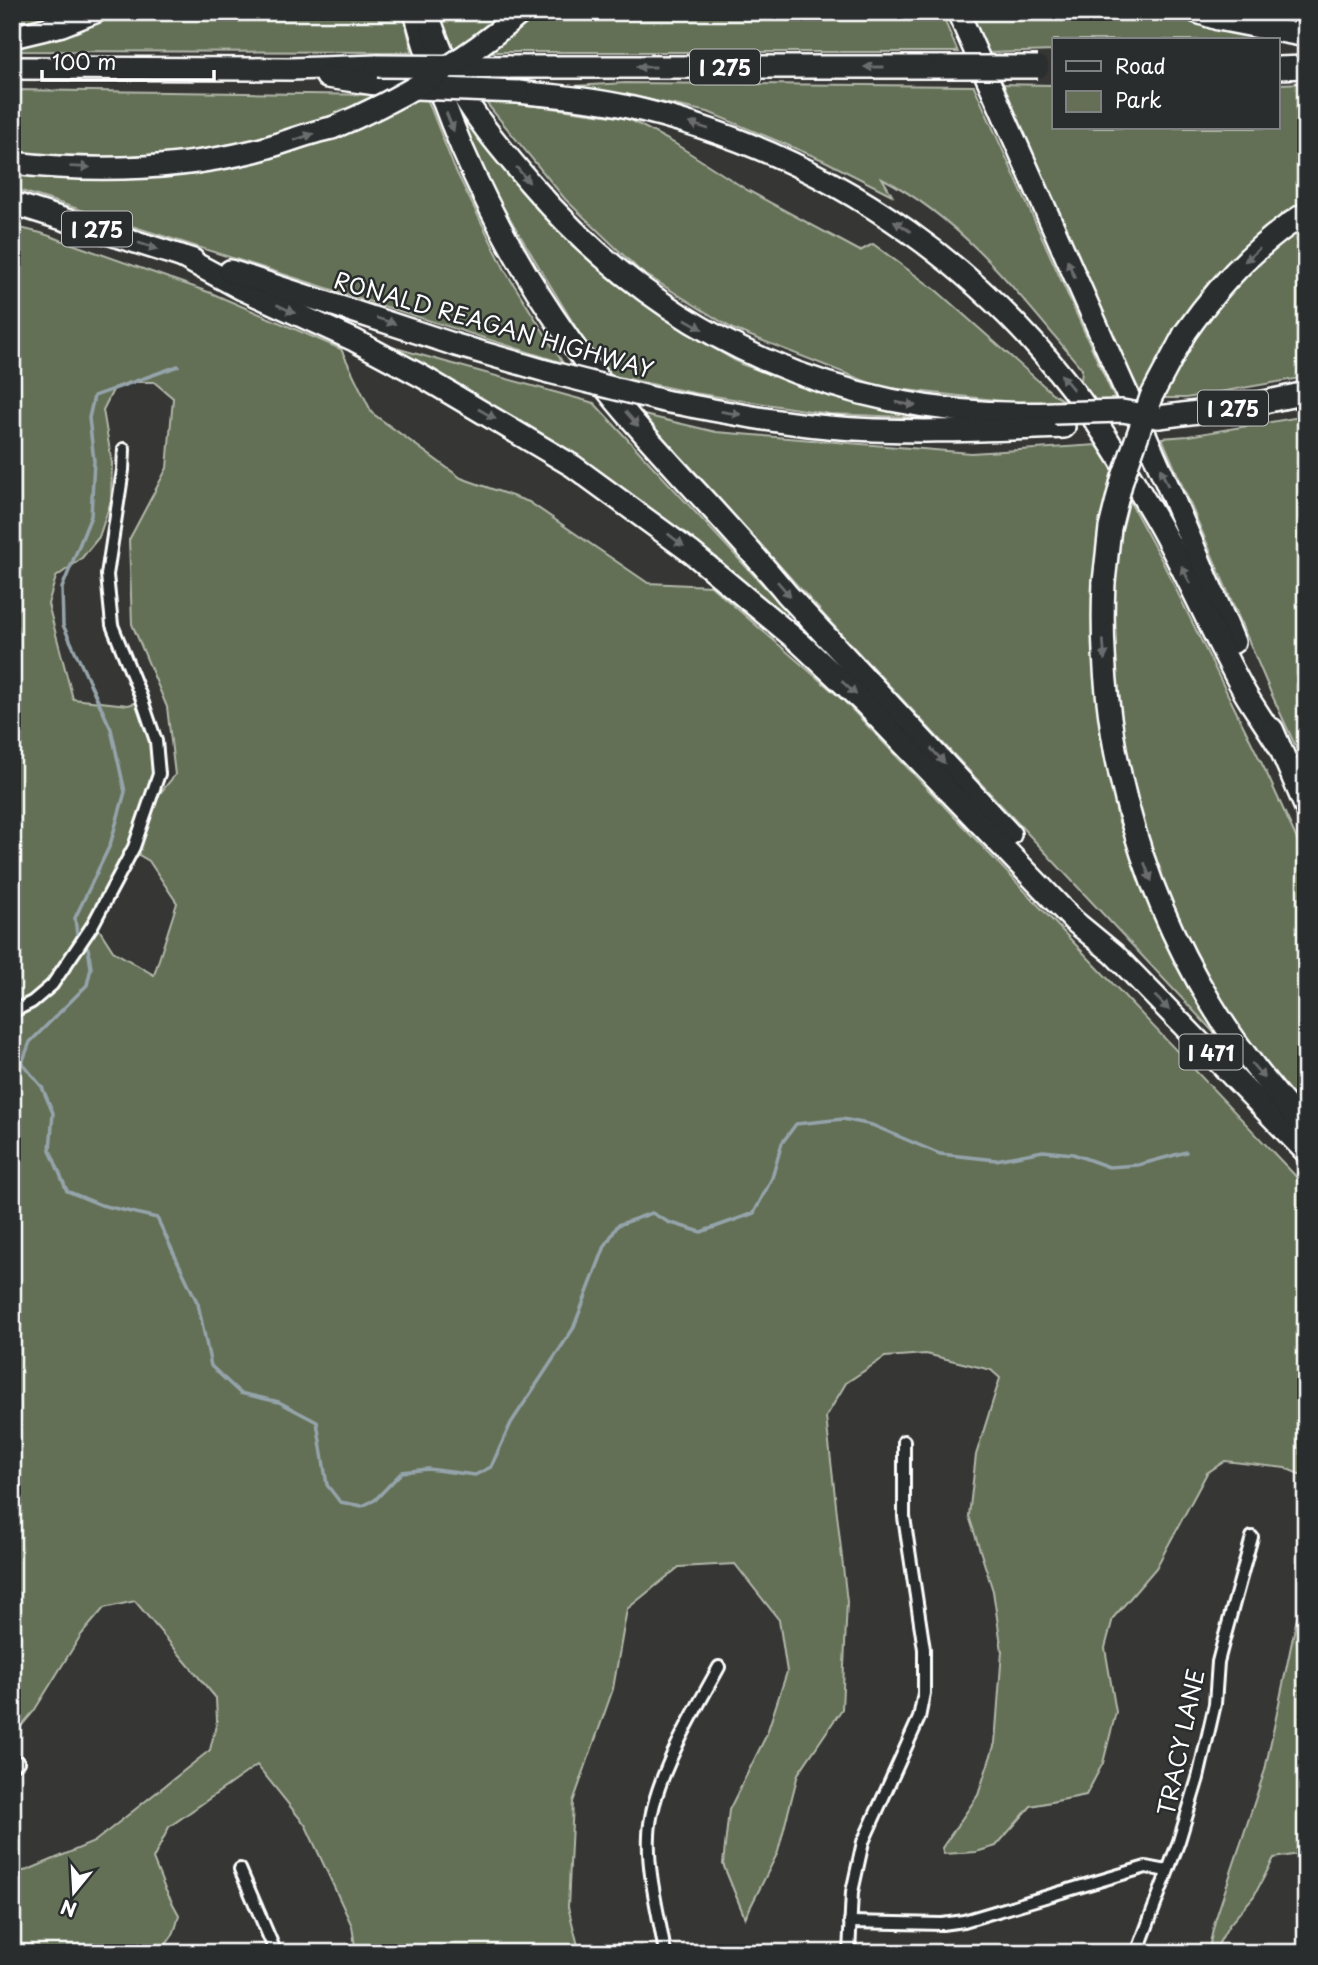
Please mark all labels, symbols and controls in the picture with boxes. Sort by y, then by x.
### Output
scale bar [42,38,214,82]
legend [1052,38,1280,130]
text: 100 m [52,45,116,77]
text: Road [1115,49,1166,81]
road number: I 275 [690,50,760,84]
one-way arrow [635,61,657,73]
one-way arrow [862,61,884,73]
text: Park [1115,83,1162,115]
one-way arrow [445,112,456,133]
one-way arrow [688,121,709,131]
one-way arrow [294,131,315,142]
one-way arrow [70,162,92,173]
one-way arrow [516,166,531,184]
road number: I 275 [62,212,132,246]
one-way arrow [893,219,911,233]
one-way arrow [137,241,158,251]
one-way arrow [1243,247,1261,263]
one-way arrow [1065,259,1076,280]
street label: RONALD REAGAN HIGHWAY [330,262,658,387]
one-way arrow [276,303,296,315]
one-way arrow [376,317,397,327]
one-way arrow [684,318,704,330]
one-way arrow [1060,373,1075,390]
road number: I 275 [1198,390,1268,426]
one-way arrow [895,398,917,409]
one-way arrow [478,408,497,420]
one-way arrow [721,408,743,419]
one-way arrow [624,411,639,428]
one-way arrow [1158,467,1170,487]
one-way arrow [667,533,685,548]
one-way arrow [1180,565,1192,585]
one-way arrow [776,580,792,598]
one-way arrow [1098,639,1109,661]
one-way arrow [840,680,857,696]
one-way arrow [930,747,946,765]
one-way arrow [1143,862,1154,883]
one-way arrow [1154,994,1171,1011]
road number: I 471 [1180,1034,1242,1070]
one-way arrow [1250,1061,1265,1079]
street label: TRACY LANE [1147,1665,1213,1819]
north arrow [38,1856,108,1926]
text: N [57,1893,80,1925]

